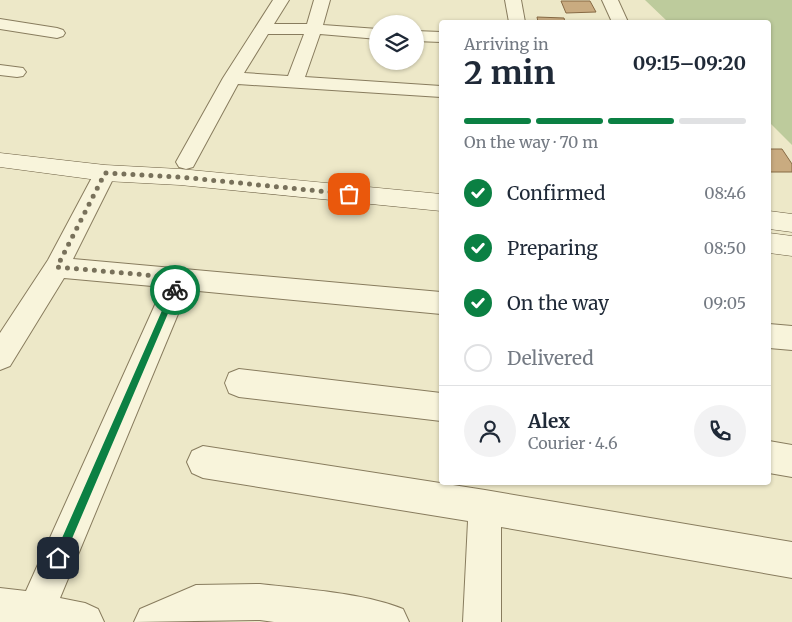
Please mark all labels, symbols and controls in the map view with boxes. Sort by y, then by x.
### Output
map controls [369,15,424,70]
button: layers [369,15,424,70]
text: Arriving in [464,34,549,54]
text: 09:15–09:20 [633,51,746,75]
text: 2 min [464,53,555,93]
text: On the way · 70 m [464,132,598,152]
pin [328,173,370,215]
icon: check [464,179,492,207]
icon: bag [335,180,363,208]
text: Confirmed [507,181,605,205]
text: 08:46 [704,183,746,203]
icon: check [464,234,492,262]
text: Preparing [507,236,598,260]
text: 08:50 [704,238,746,258]
courier [150,265,200,315]
icon: bike [161,276,189,304]
icon: check [464,289,492,317]
text: On the way [507,291,609,315]
text: 09:05 [703,293,746,313]
text: Delivered [507,346,594,370]
button: person [464,405,516,457]
button: phone [694,405,746,457]
text: Alex [528,409,570,433]
text: Courier · 4.6 [528,433,618,453]
pin [37,537,79,579]
icon: home [44,544,72,572]

